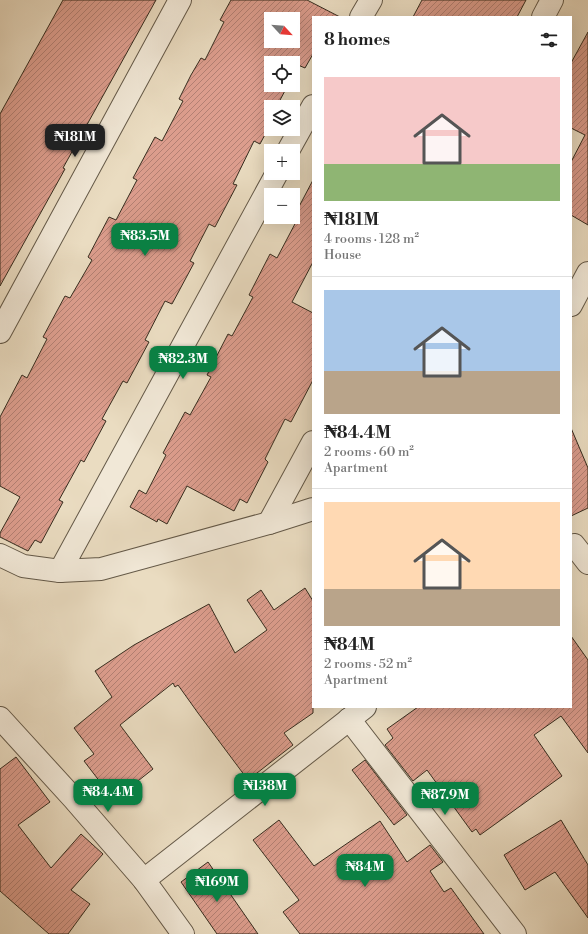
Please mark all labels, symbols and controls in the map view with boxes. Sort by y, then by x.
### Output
north arrow [264,12,300,48]
map controls [264,12,300,224]
text: 8 homes [324,29,390,51]
icon: filters [538,29,560,51]
button: locate [264,56,300,92]
button: layers [264,100,300,136]
icon: home [406,103,478,175]
pin: ₦181M [47,124,103,158]
text: ₦181M [54,129,96,145]
button: + [264,144,300,180]
button: − [264,188,300,224]
text: ₦181M [324,209,379,231]
pin: ₦83.5M [112,223,178,257]
text: ₦83.5M [120,228,170,244]
text: 4 rooms · 128 m² [324,231,419,247]
text: House [324,247,361,263]
icon: home [406,316,478,388]
pin: ₦82.3M [150,346,216,380]
text: ₦82.3M [158,351,208,367]
text: ₦84.4M [324,422,391,444]
text: 2 rooms · 60 m² [324,444,414,460]
text: Apartment [324,460,388,476]
icon: home [406,528,478,600]
text: ₦84M [324,634,375,656]
text: 2 rooms · 52 m² [324,656,412,672]
text: Apartment [324,672,388,688]
pin: ₦138M [237,773,293,807]
text: ₦138M [243,778,287,794]
pin: ₦84.4M [75,779,141,813]
pin: ₦87.9M [412,782,478,816]
text: ₦84.4M [82,784,134,800]
text: ₦87.9M [421,787,469,803]
pin: ₦84M [341,854,389,888]
text: ₦84M [346,859,384,875]
pin: ₦169M [189,869,245,903]
text: ₦169M [195,874,239,890]

